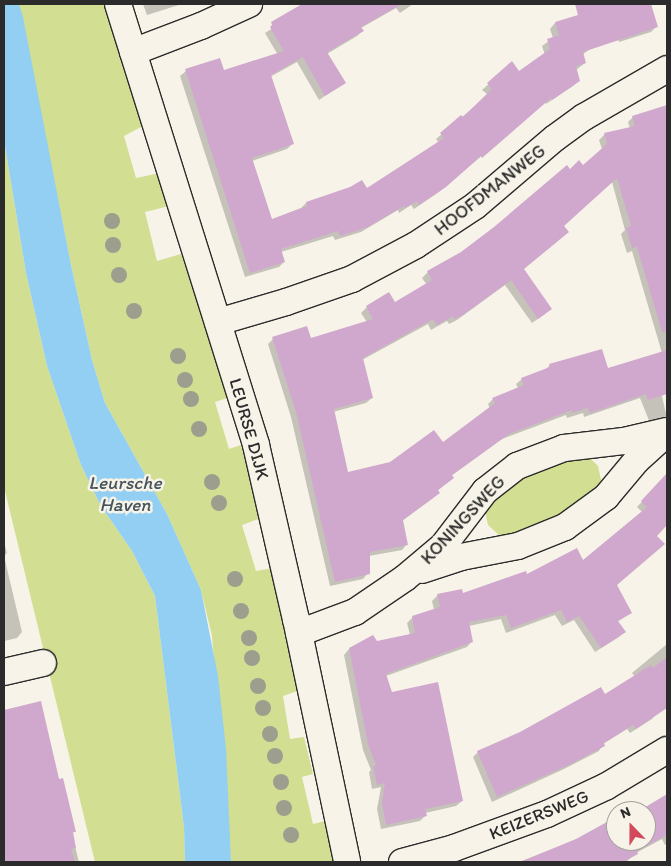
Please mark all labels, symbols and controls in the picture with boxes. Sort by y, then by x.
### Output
street label: HOOFDMANWEG [430,140,550,240]
street label: LEURSE DIJK [224,376,274,482]
street label: KONINGSWEG [416,471,510,569]
water label: Leursche Haven [88,472,162,516]
street label: KEIZERSWEG [486,785,592,845]
north arrow [606,801,656,851]
text: N [618,803,633,822]

